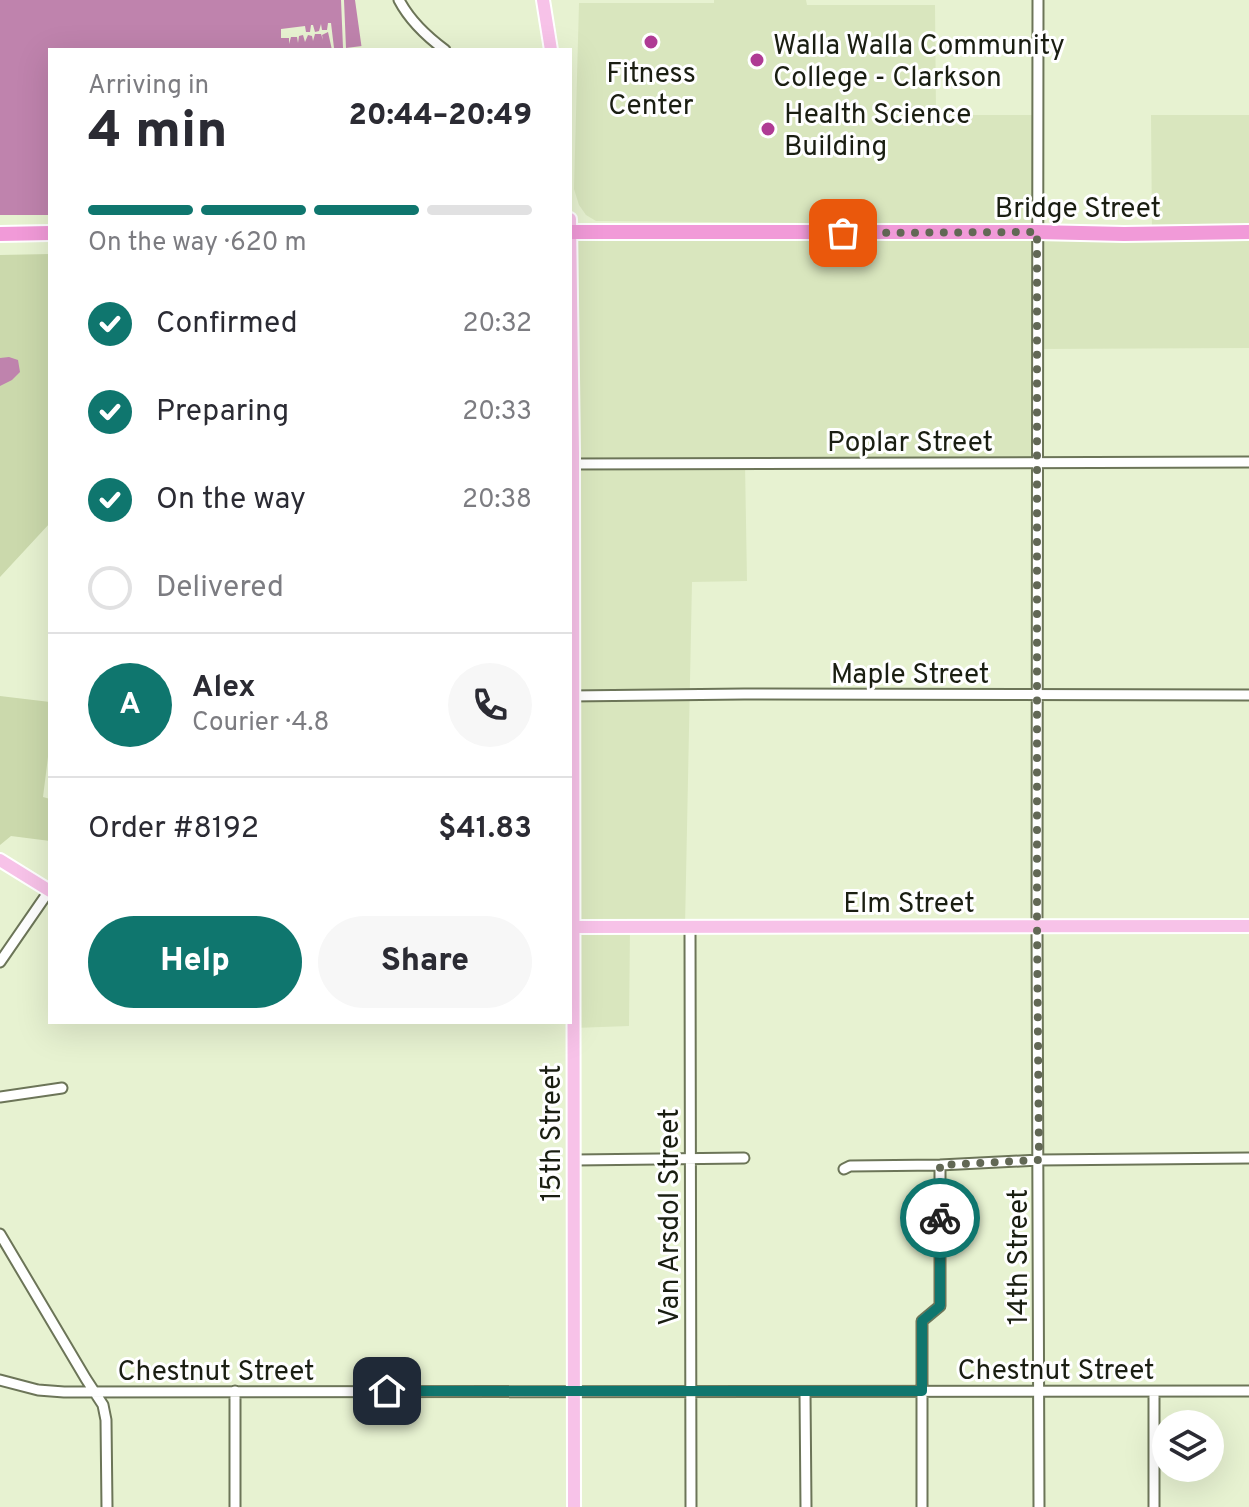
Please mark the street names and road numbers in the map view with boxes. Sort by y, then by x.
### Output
street label: Bridge Street [995,192,1161,228]
street label: Poplar Street [827,426,993,462]
street label: Maple Street [831,658,989,694]
street label: Elm Street [843,887,975,923]
street label: 15th Street [535,1064,571,1202]
street label: Van Arsdol Street [653,1108,689,1326]
street label: 14th Street [1002,1189,1038,1325]
street label: Chestnut Street [957,1354,1155,1390]
street label: Chestnut Street [117,1355,315,1391]

